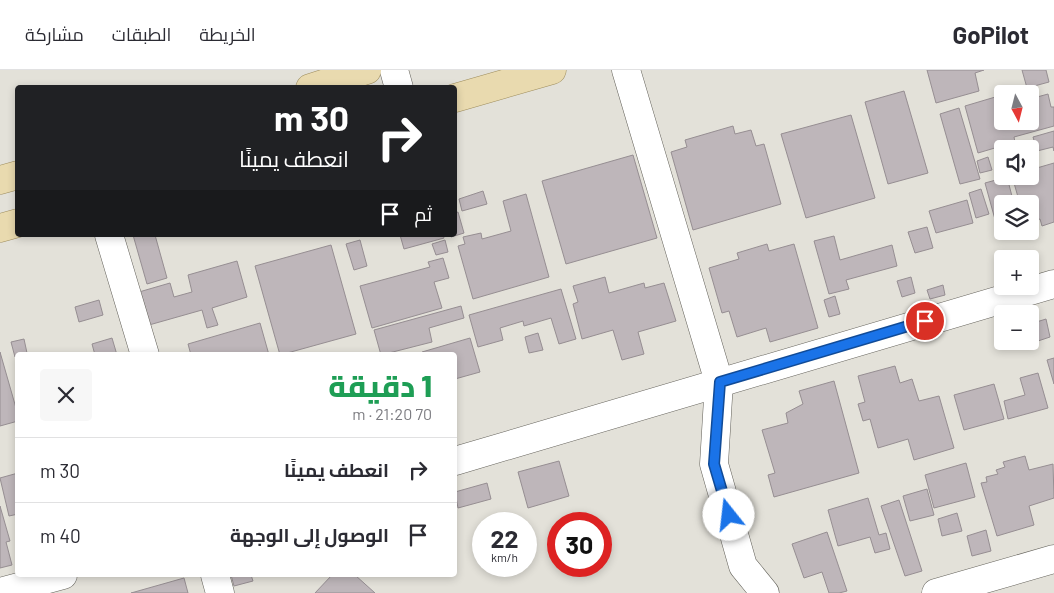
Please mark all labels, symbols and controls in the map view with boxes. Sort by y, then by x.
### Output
text: GoPilot [953,20,1029,49]
text: مشاركة [25,23,84,45]
text: الطبقات [112,23,171,45]
text: الخريطة [199,23,256,45]
north arrow [994,85,1039,130]
map controls [994,85,1039,350]
text: 30 m [274,96,349,138]
icon: right [367,105,432,170]
button: sound [994,140,1039,185]
text: انعطف يمينًا [239,145,349,171]
button: layers [994,195,1039,240]
icon: arrive [376,200,404,228]
text: ثم [414,202,432,225]
button: + [994,250,1039,295]
pin [904,300,946,342]
button: − [994,305,1039,350]
icon: arrive [911,307,939,335]
text: 1 دقيقة [328,367,432,403]
button: close [40,369,92,421]
text: 70 m · 21:20 [352,404,432,423]
icon: right [404,456,432,484]
text: انعطف يمينًا [284,458,389,481]
text: 30 m [40,459,80,482]
position arrow [702,488,754,540]
speed limit sign: 30 [547,512,612,577]
icon: arrive [404,521,432,549]
text: الوصول إلى الوجهة [230,523,389,546]
text: 22 [490,523,519,553]
text: 40 m [40,524,81,547]
text: km/h [491,550,518,564]

